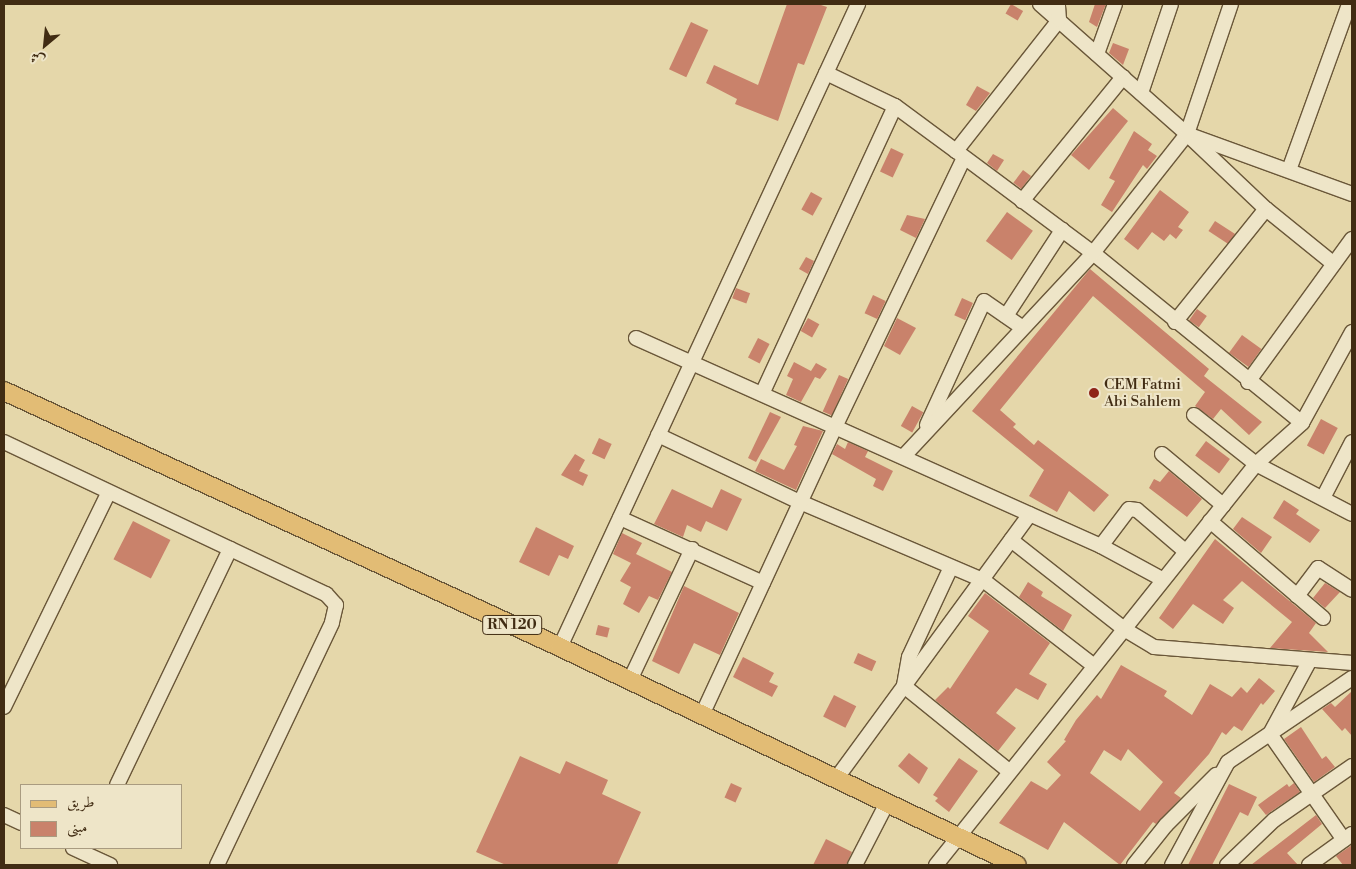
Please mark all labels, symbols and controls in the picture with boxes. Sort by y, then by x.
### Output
north arrow [20,20,70,70]
text: ش [28,47,48,69]
place label: CEM Fatmi Abi Sahlem [1104,375,1181,410]
marker: CEM Fatmi Abi Sahlem [1088,387,1100,399]
road number: RN 120 [482,614,542,636]
legend [20,784,182,849]
text: طريق [67,793,94,812]
text: مبنى [67,818,87,837]

